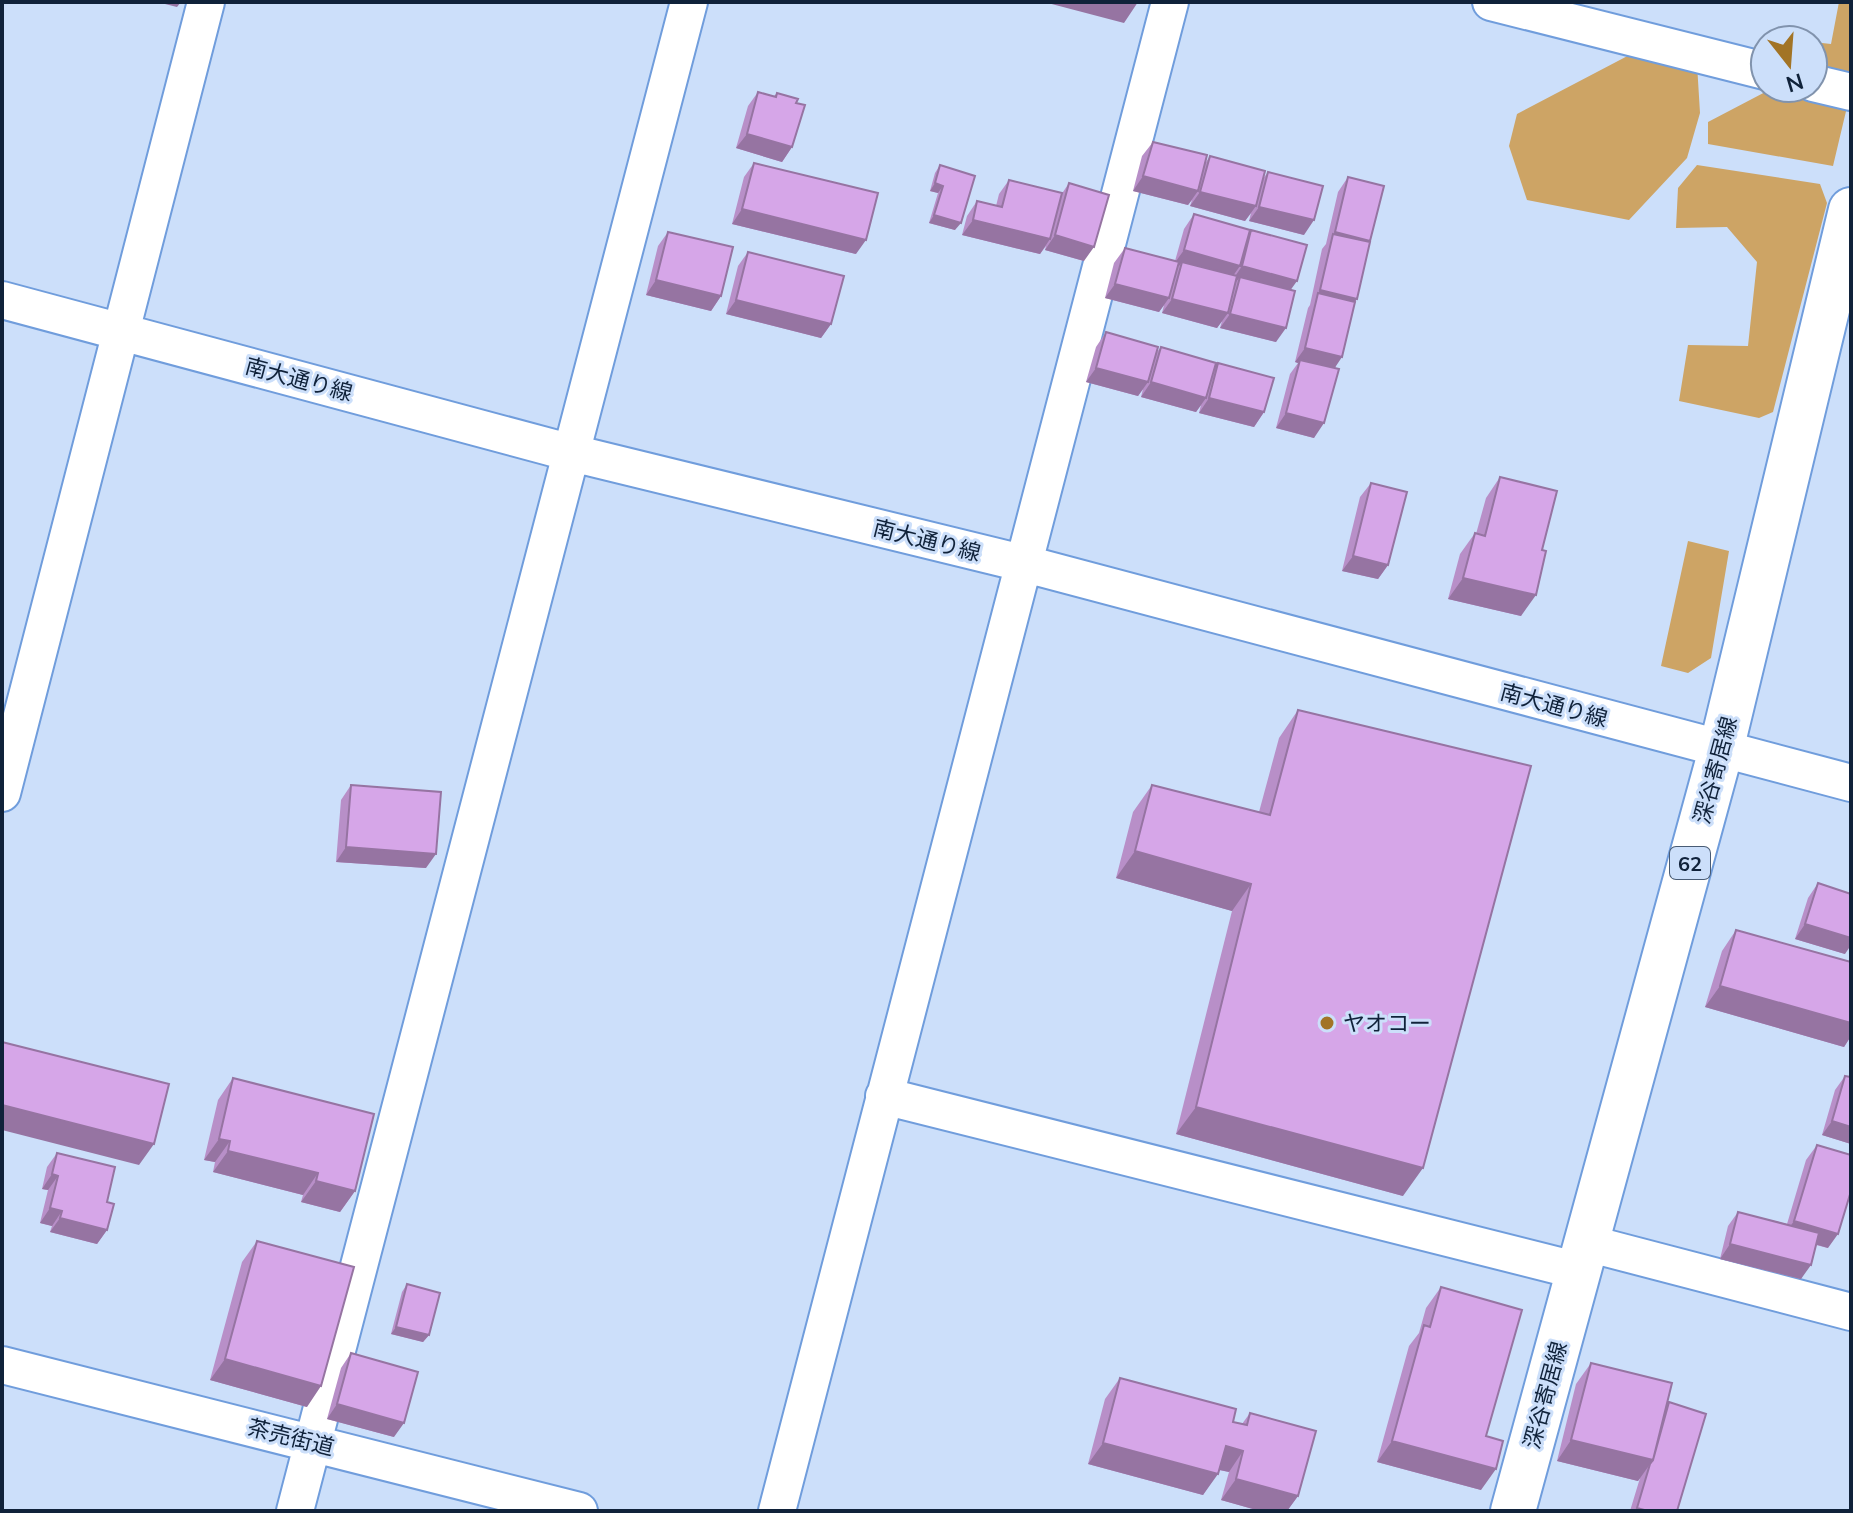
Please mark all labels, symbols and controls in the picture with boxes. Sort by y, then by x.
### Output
north arrow [1749,24,1829,104]
text: N [1783,67,1807,99]
street label: 南大通り線 [242,351,356,407]
street label: 南大通り線 [870,513,984,567]
street label: 南大通り線 [1497,677,1611,733]
street label: 深谷寄居線 [1687,713,1743,827]
road number: 62 [1670,847,1710,879]
place label: ヤオコー [1343,1009,1431,1037]
marker: ヤオコー [1318,1014,1336,1032]
street label: 深谷寄居線 [1517,1338,1573,1452]
street label: 茶売街道 [245,1413,337,1461]

